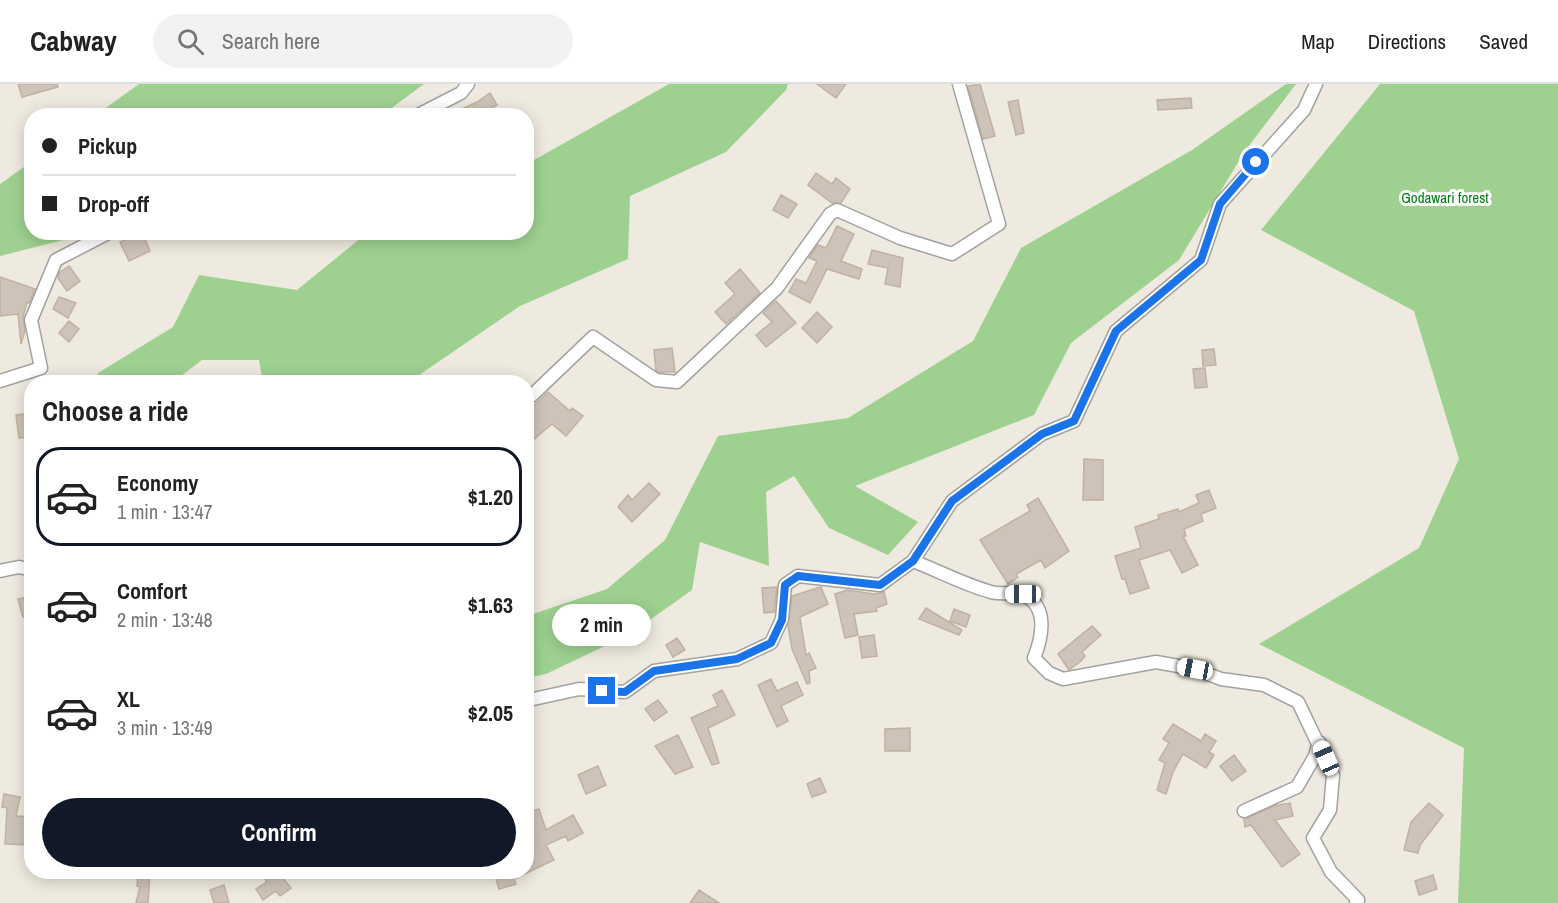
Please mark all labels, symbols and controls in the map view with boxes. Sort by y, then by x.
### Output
search box [153,14,573,68]
text: Cabway [30,22,117,60]
icon: search [174,25,207,58]
text: Search here [222,26,320,56]
text: Map [1301,27,1335,56]
text: Directions [1368,27,1446,56]
text: Saved [1479,27,1528,56]
text: Pickup [78,131,137,161]
route start [1242,148,1269,175]
park label: Godawari forest [1401,187,1489,208]
text: Drop-off [78,189,149,219]
text: Choose a ride [42,393,188,429]
text: Economy [117,468,198,498]
icon: car [45,470,99,524]
text: $1.20 [468,482,513,512]
text: 1 min · 13:47 [117,498,213,525]
text: Comfort [117,576,187,606]
icon: car [45,578,99,632]
car [1005,585,1041,603]
text: $1.63 [468,590,513,620]
callout: 2 min [552,604,652,646]
text: 2 min · 13:48 [117,606,213,633]
text: 2 min [580,611,623,638]
car [1176,657,1214,681]
route end [588,677,615,704]
text: XL [117,684,140,714]
icon: car [45,686,99,740]
text: $2.05 [468,698,513,728]
text: 3 min · 13:49 [117,714,213,741]
car [1310,738,1342,778]
button: Confirm [42,798,516,867]

